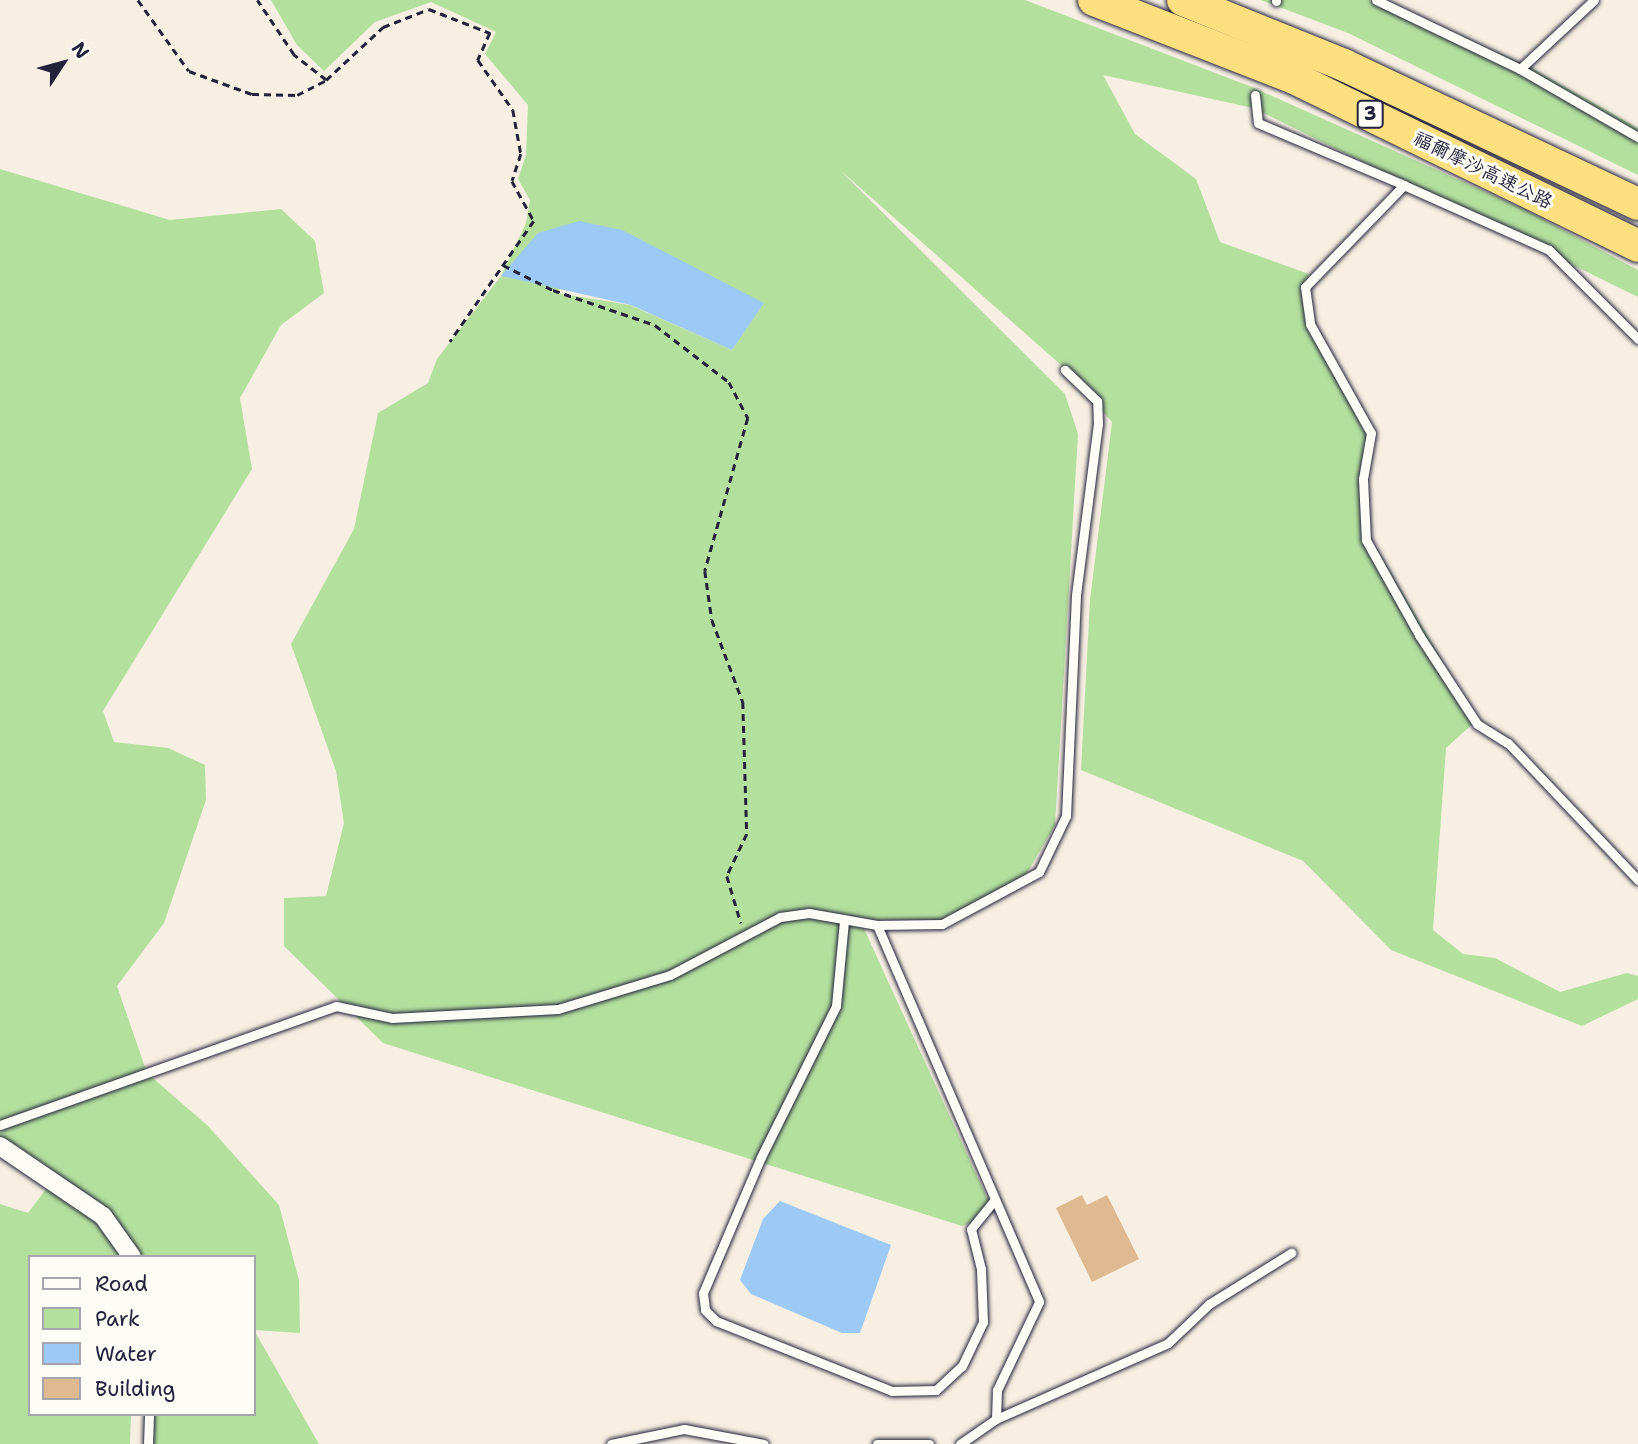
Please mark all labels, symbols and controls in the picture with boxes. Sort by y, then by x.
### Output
north arrow [28,28,98,98]
text: N [66,37,95,64]
road number: 3 [1356,100,1384,128]
street label: 福爾摩沙高速公路 [1410,126,1556,214]
legend [28,1255,256,1416]
text: Road [95,1270,148,1298]
text: Park [95,1305,140,1333]
text: Water [95,1340,157,1368]
text: Building [95,1375,175,1403]

